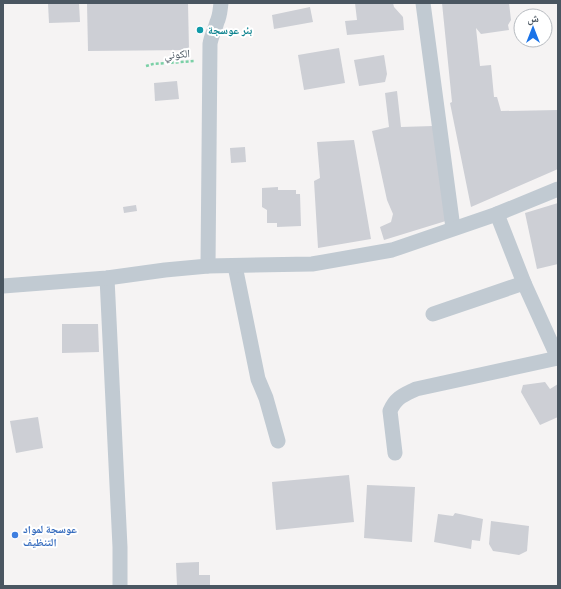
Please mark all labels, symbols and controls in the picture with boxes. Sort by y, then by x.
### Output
north arrow [513,8,553,48]
text: ش [527,12,539,26]
place label: بئر عوسجة [208,24,252,37]
marker: بئر عوسجة [195,25,205,35]
street label: الكوني [164,47,190,64]
place label: عوسجة لمواد التنظيف [23,523,77,548]
marker: عوسجة لمواد التنظيف [10,530,20,540]

